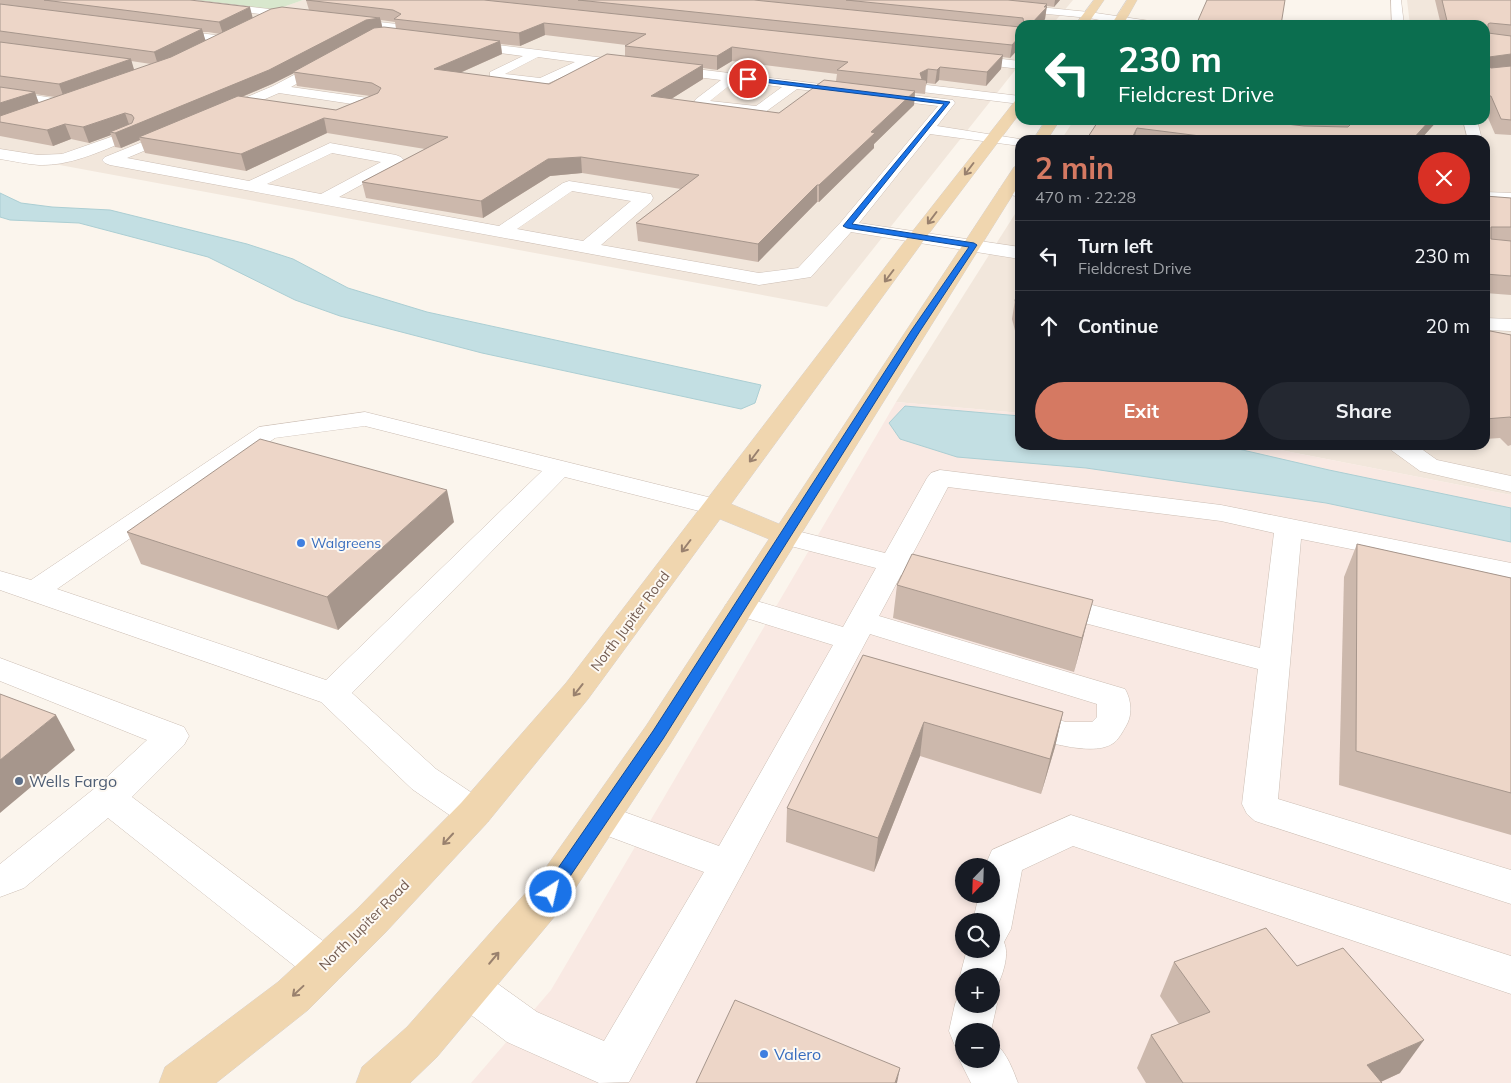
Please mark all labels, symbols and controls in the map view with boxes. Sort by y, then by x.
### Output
text: 230 m [1118,37,1222,81]
icon: left [1035,40,1100,105]
pin [727,58,769,100]
icon: arrive [734,65,762,93]
text: Fieldcrest Drive [1118,80,1274,108]
text: 2 min [1035,149,1114,187]
button: close [1418,152,1470,204]
one-way arrow [964,162,974,176]
text: 470 m · 22:28 [1035,187,1136,207]
one-way arrow [926,211,937,224]
text: Turn left [1078,234,1153,258]
icon: left [1035,242,1063,270]
text: 230 m [1414,244,1470,268]
text: Fieldcrest Drive [1078,258,1192,278]
one-way arrow [883,269,894,282]
icon: ahead [1035,312,1063,340]
text: Continue [1078,314,1158,338]
text: 20 m [1426,314,1470,338]
button: Exit [1035,382,1248,440]
button: Share [1258,382,1470,440]
one-way arrow [749,449,759,463]
place label: Walgreens [311,534,381,552]
marker: Walgreens [295,537,307,549]
one-way arrow [681,539,691,553]
street label: North Jupiter Road [587,567,673,675]
one-way arrow [572,683,583,696]
place label: Wells Fargo [29,771,117,791]
marker: Wells Fargo [13,775,25,787]
one-way arrow [443,833,455,845]
north arrow [955,858,1000,902]
map controls [955,858,1000,1068]
position arrow [524,865,576,917]
street label: North Jupiter Road [315,876,413,974]
button: search [955,913,1000,958]
one-way arrow [489,952,500,965]
button: + [955,968,1000,1013]
one-way arrow [292,985,305,997]
button: − [955,1023,1000,1068]
place label: Valero [774,1044,821,1064]
marker: Valero [758,1048,770,1060]

